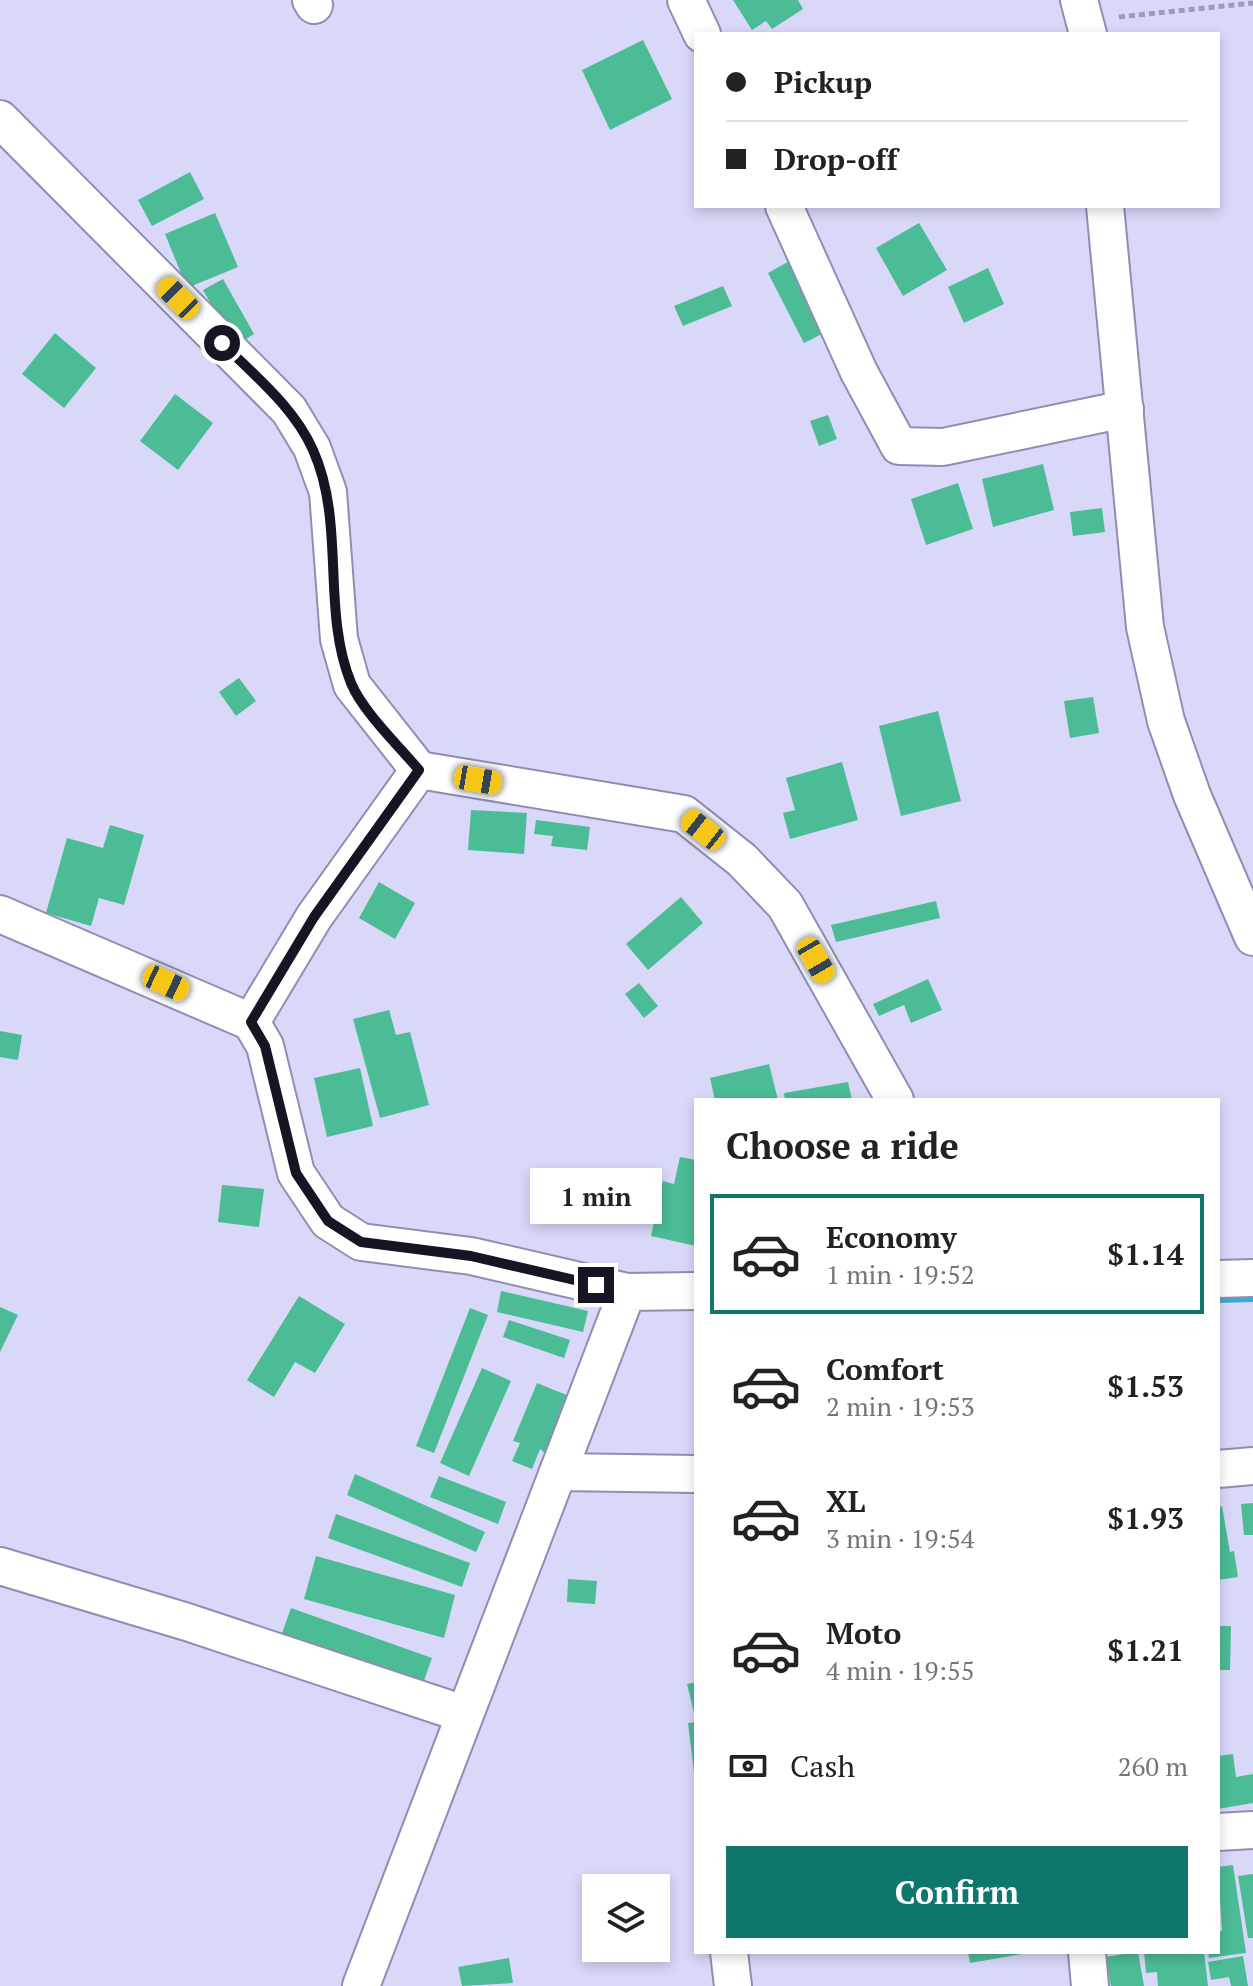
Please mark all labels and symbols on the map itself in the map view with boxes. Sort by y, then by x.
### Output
car [153,273,203,323]
route start [204,325,240,361]
car [452,764,504,796]
car [677,806,729,854]
car [794,933,838,987]
car [139,962,193,1004]
callout: 1 min [530,1169,662,1225]
route end [578,1267,614,1303]

